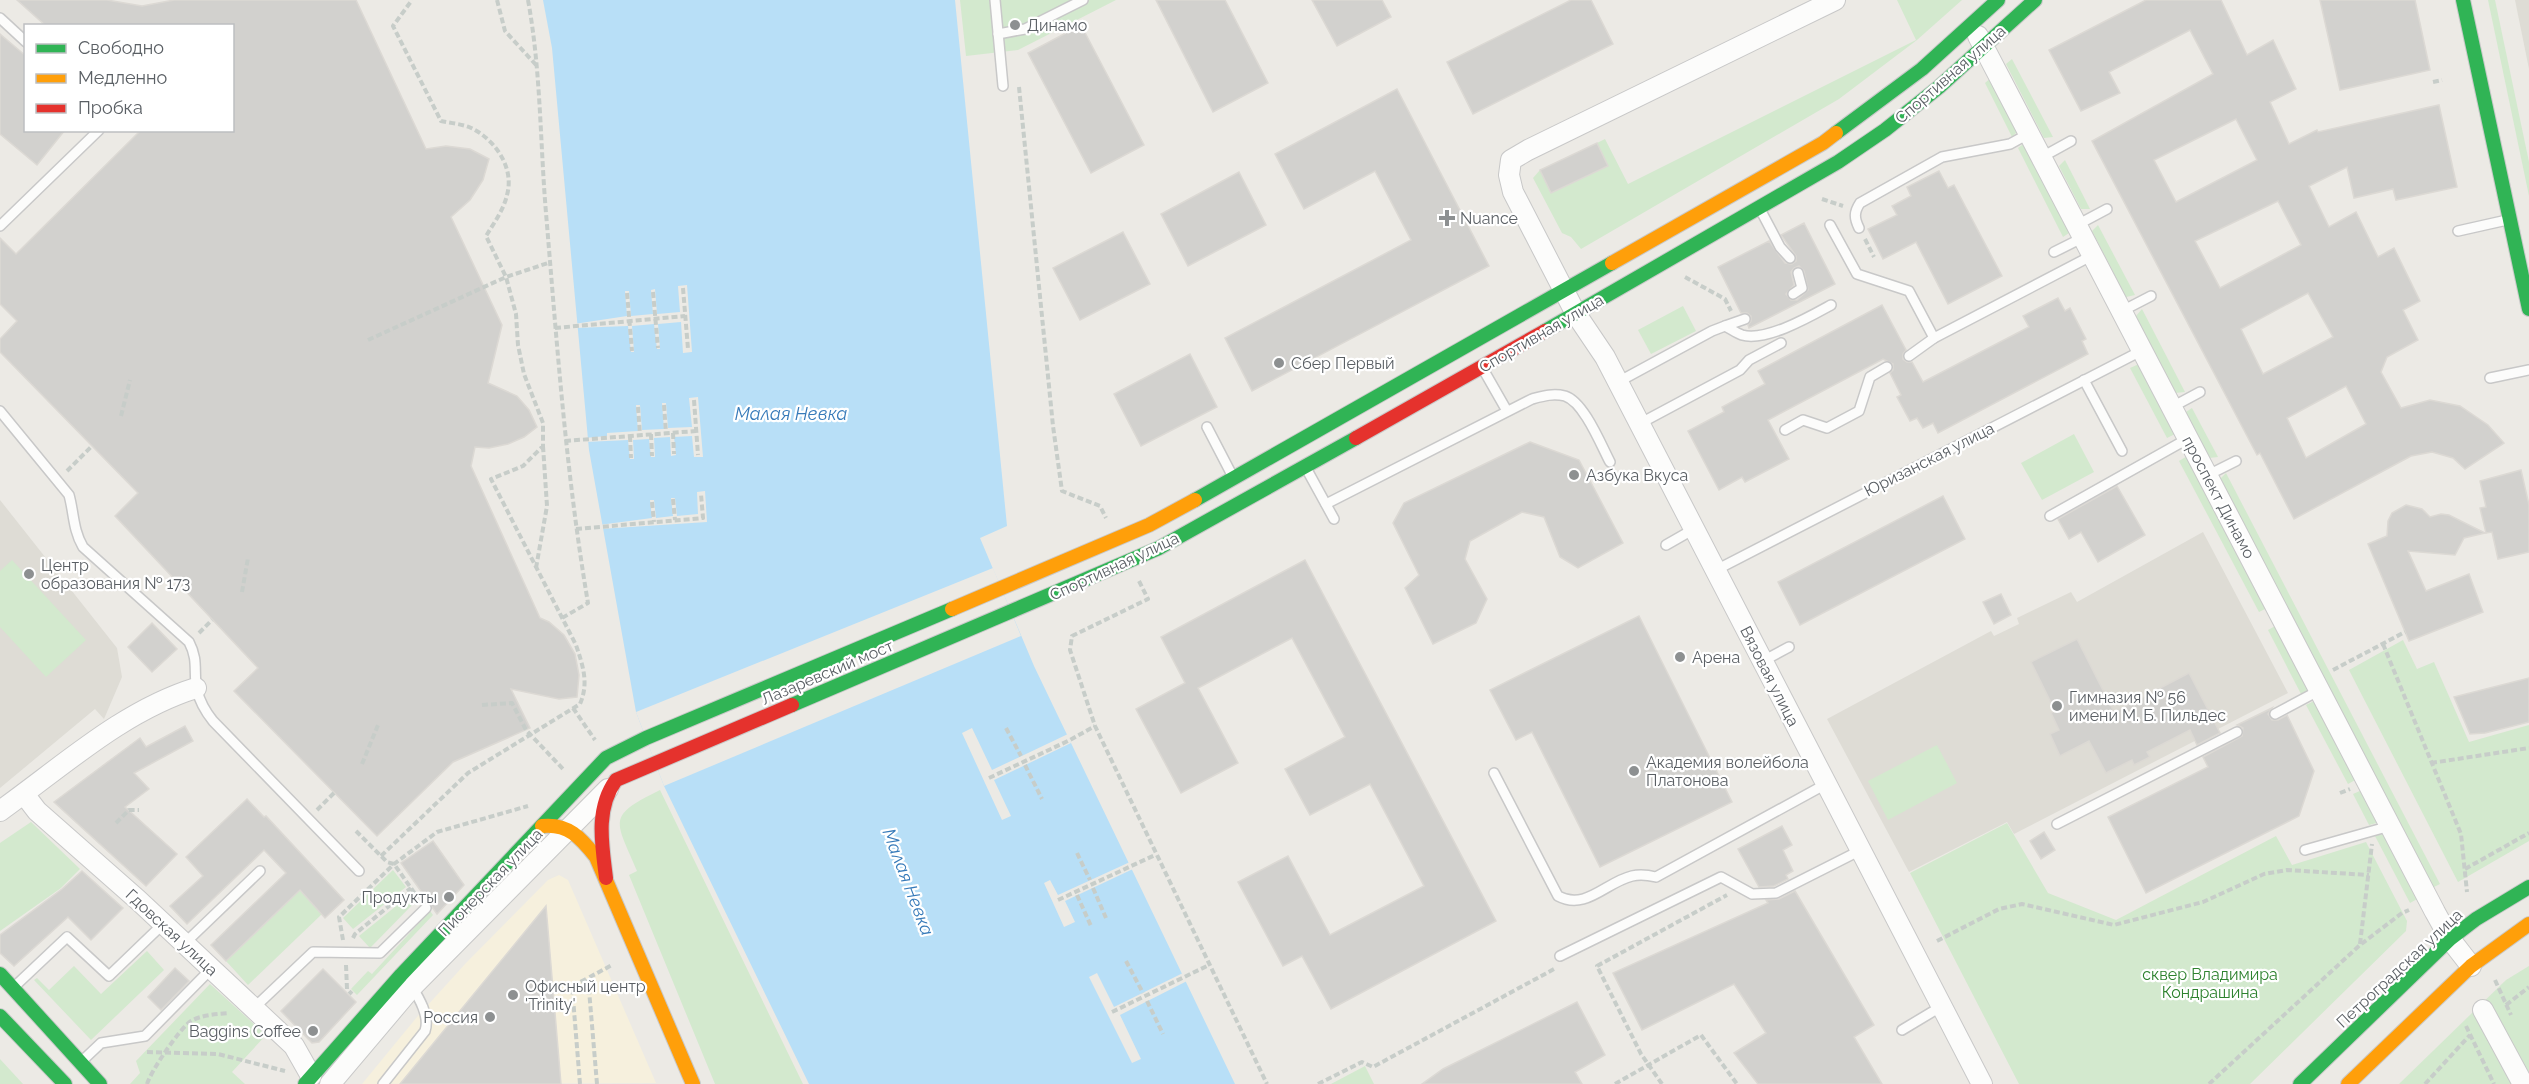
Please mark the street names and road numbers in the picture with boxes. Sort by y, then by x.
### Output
street label: Спортивная улица [1891,21,2010,128]
street label: Спортивная улица [1476,290,1607,377]
street label: Юризанская улица [1861,418,1997,500]
street label: проспект Динамо [2178,433,2259,562]
street label: Спортивная улица [1047,528,1182,605]
street label: Вязовая улица [1736,623,1803,730]
street label: Лазаревский мост [758,636,896,709]
street label: Пионерская улица [434,825,547,940]
street label: Гдовская улица [122,885,222,980]
street label: Петроградская улица [2332,905,2466,1032]

